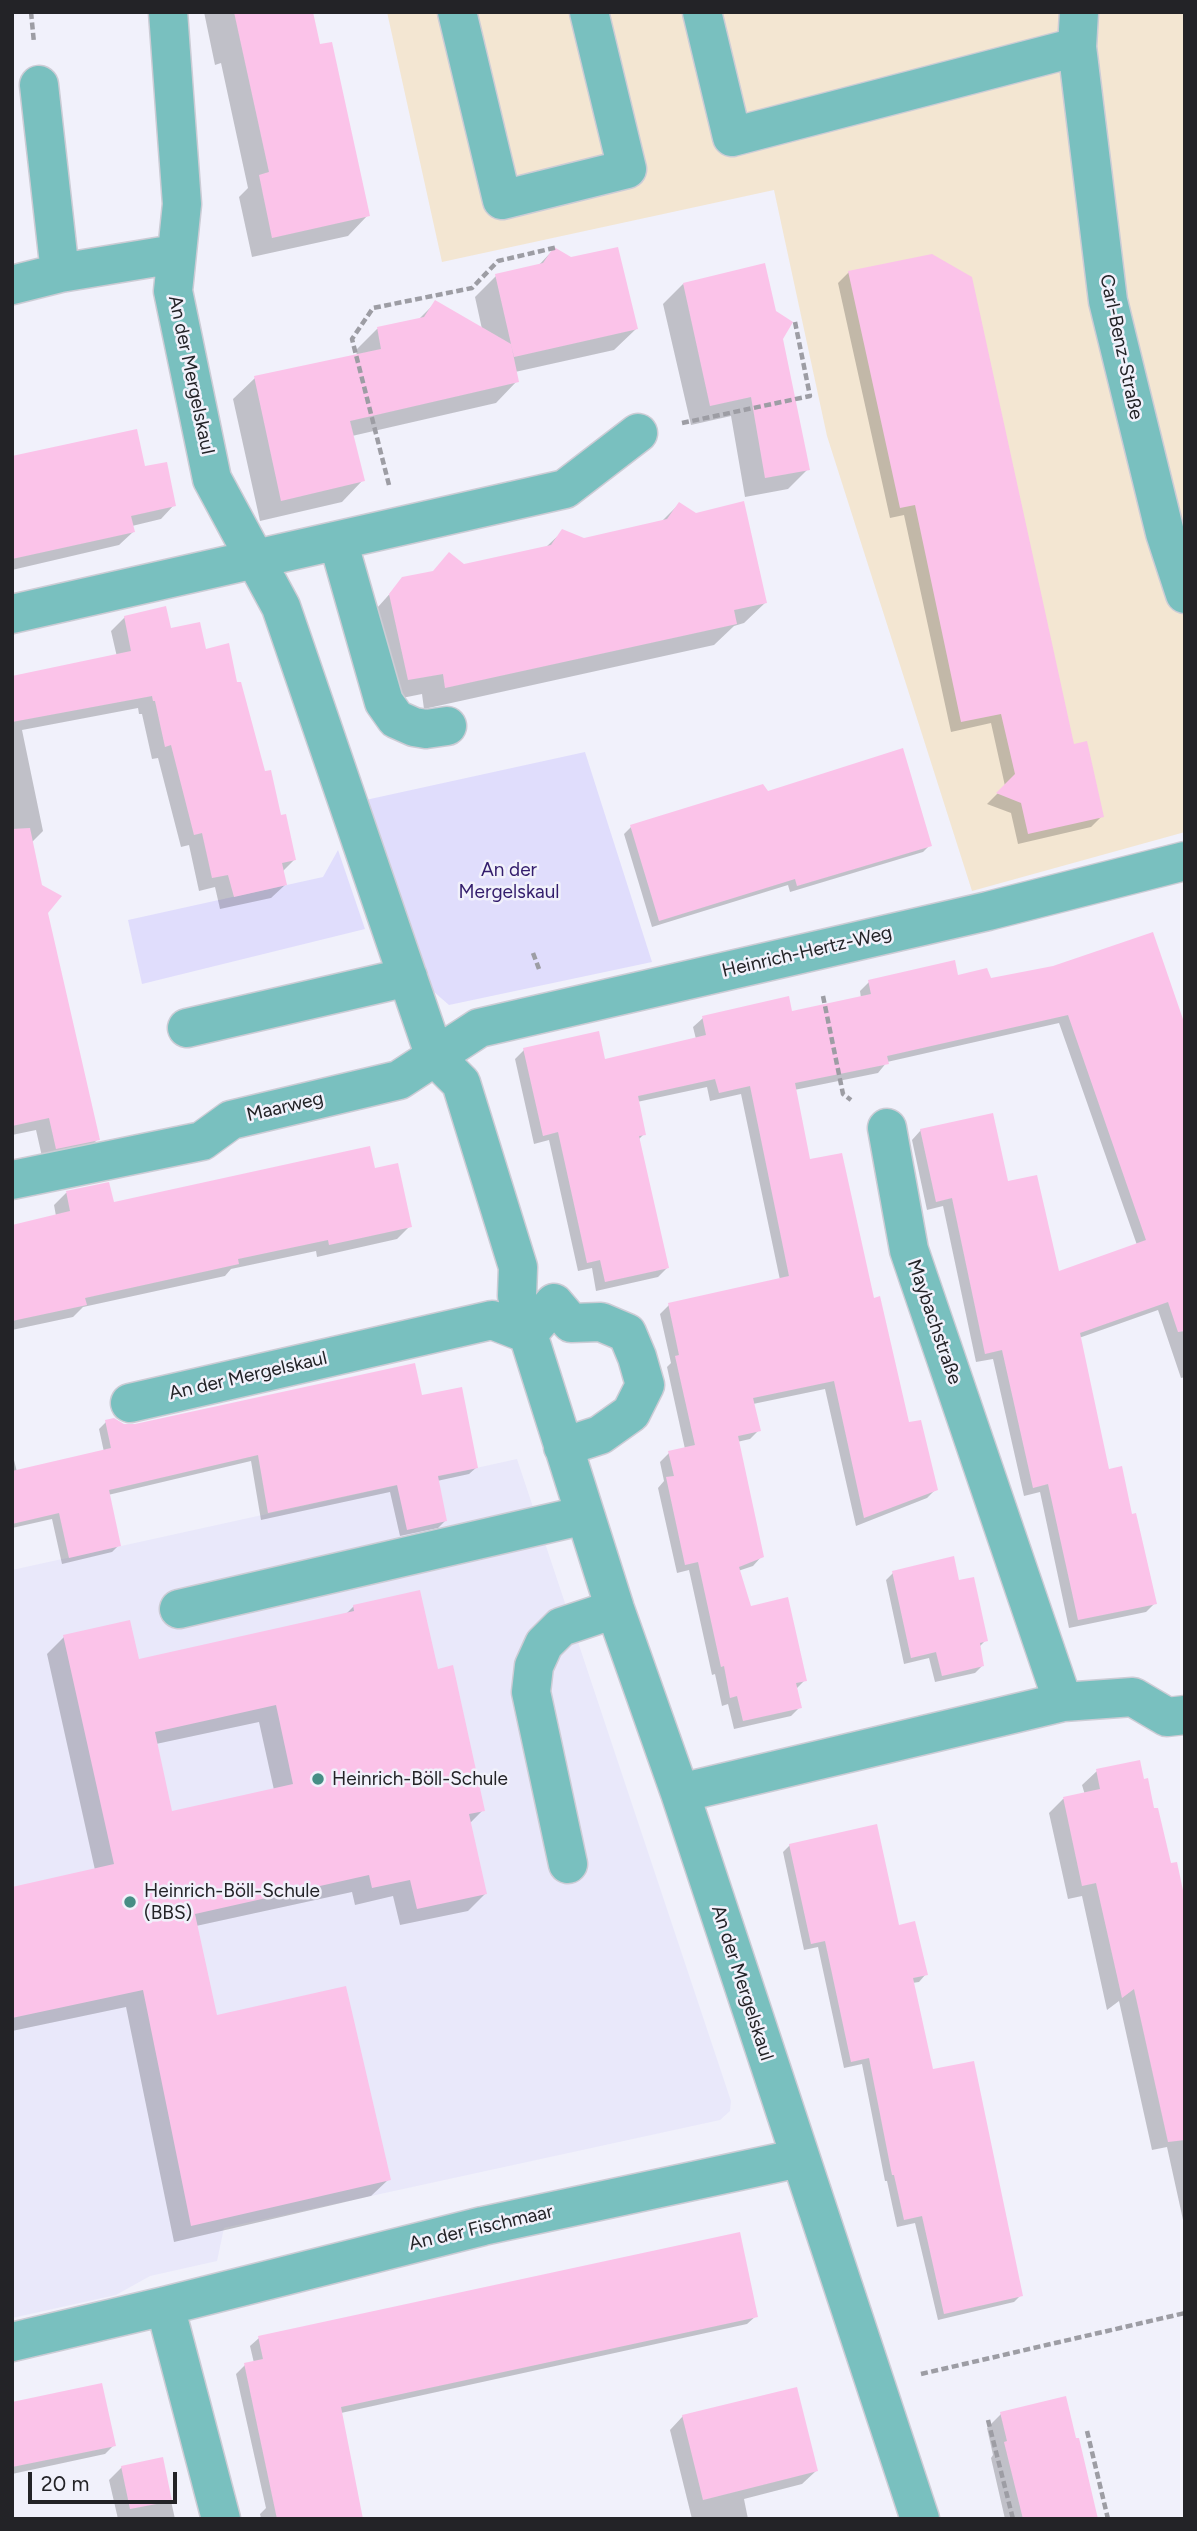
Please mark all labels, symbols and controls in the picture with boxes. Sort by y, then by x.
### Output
street label: Carl-Benz-Straße [1094,272,1148,422]
street label: An der Mergelskaul [163,294,219,456]
park label: An der Mergelskaul [459,859,559,903]
street label: Heinrich-Hertz-Weg [720,921,894,983]
street label: Maarweg [244,1087,326,1127]
street label: Maybachstraße [902,1257,966,1387]
street label: An der Mergelskaul [167,1347,329,1405]
place label: Heinrich-Böll-Schule [332,1768,508,1790]
marker: Heinrich-Böll-Schule [310,1771,326,1787]
place label: Heinrich-Böll-Schule (BBS) [144,1880,320,1924]
marker: Heinrich-Böll-Schule (BBS) [122,1894,138,1910]
street label: An der Mergelskaul [706,1903,778,2063]
street label: An der Fischmaar [407,2200,555,2256]
scale bar [32,2458,180,2502]
text: 20 m [41,2471,89,2496]

